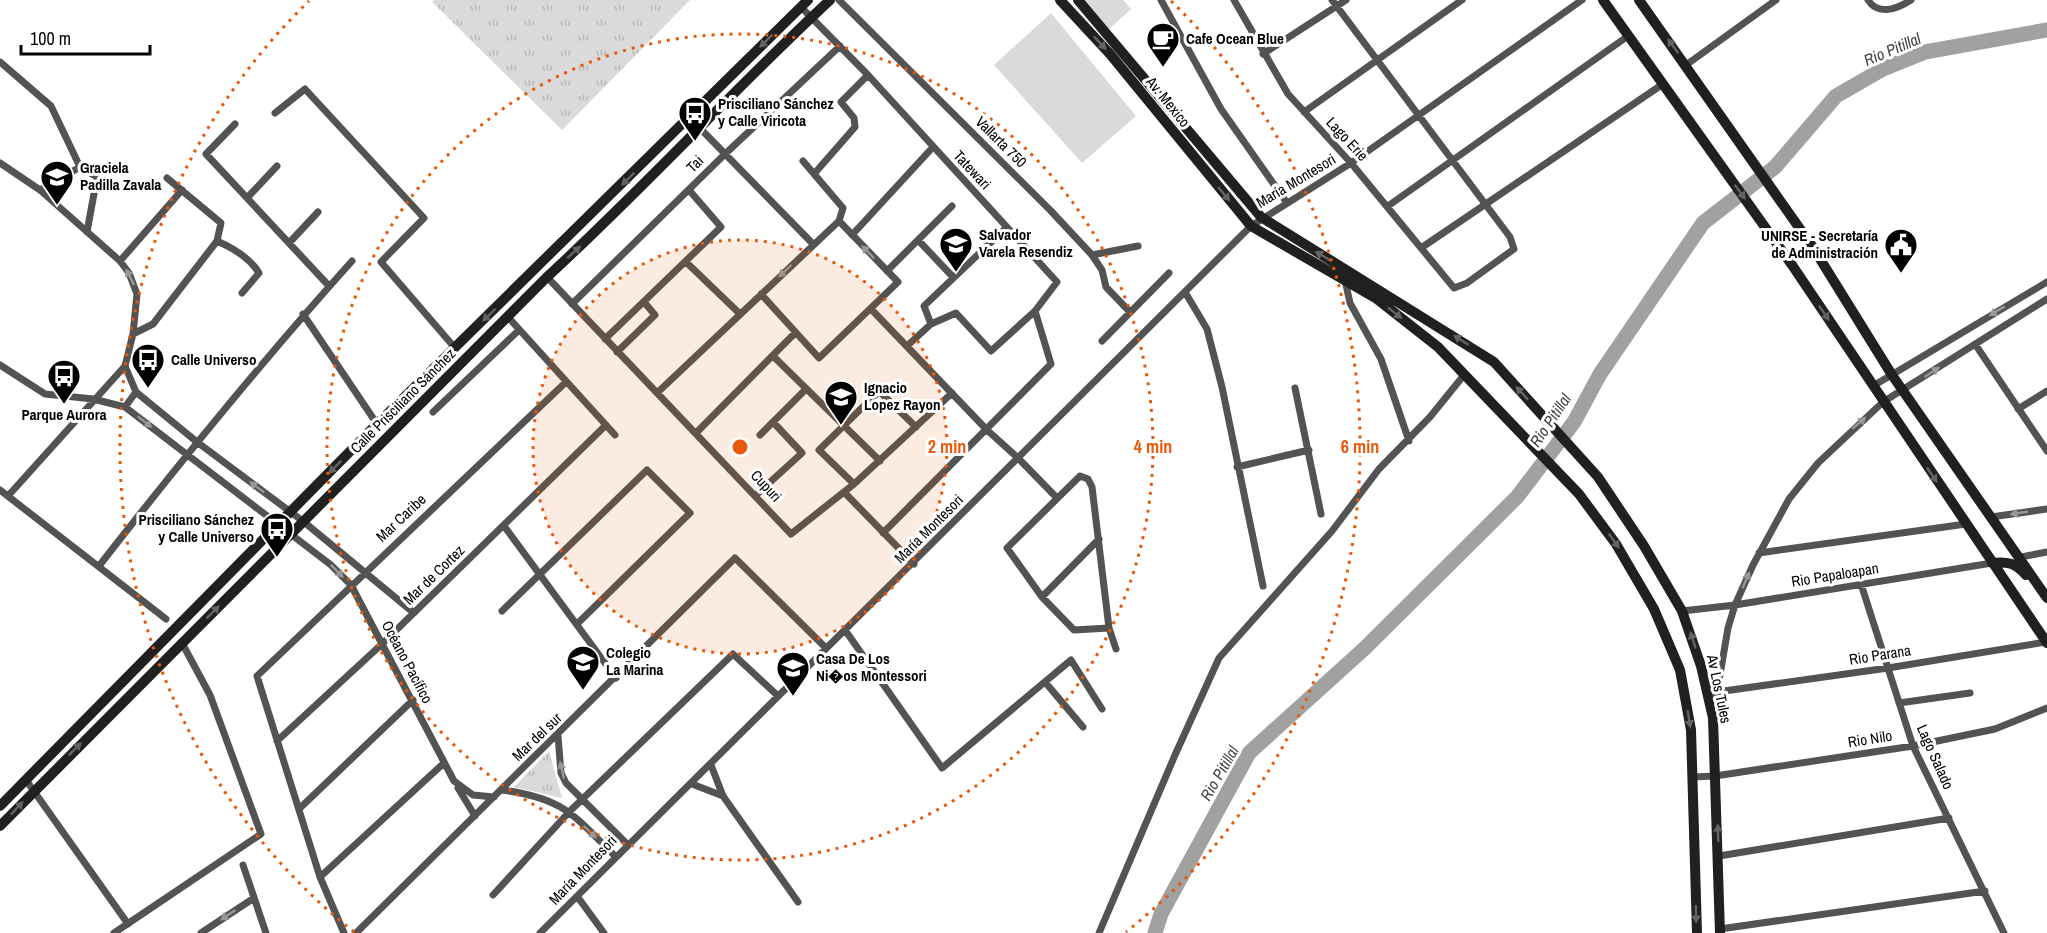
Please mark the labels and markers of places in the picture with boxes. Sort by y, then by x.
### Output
cafe icon: Cafe Ocean Blue [1145,21,1181,68]
place label: Cafe Ocean Blue [1186,28,1284,49]
place label: Prisciliano Sánchez y Calle Viricota [718,93,834,131]
bus stop icon: Prisciliano Sánchez y Calle Viricota [677,95,713,142]
place label: Graciela Padilla Zavala [80,157,162,195]
school or university icon: Graciela Padilla Zavala [39,159,75,206]
place label: Salvador Varela Resendiz [979,224,1073,262]
place label: UNIRSE - Secretaría de Administración [1761,225,1878,263]
school or university icon: Salvador Varela Resendiz [938,226,974,273]
public building icon: UNIRSE - Secretaría de Administración [1883,227,1919,274]
bus stop icon: Calle Universo [130,342,166,389]
place label: Calle Universo [171,349,256,370]
bus stop icon: Parque Aurora [46,358,82,405]
place label: Ignacio Lopez Rayon [864,377,941,415]
school or university icon: Ignacio Lopez Rayon [823,379,859,426]
place label: Parque Aurora [22,404,107,425]
centre of rings [730,437,750,457]
place label: Prisciliano Sánchez y Calle Universo [138,509,254,547]
bus stop icon: Prisciliano Sánchez y Calle Universo [259,511,295,558]
place label: Colegio La Marina [606,642,664,680]
school or university icon: Colegio La Marina [565,644,601,691]
place label: Casa De Los Ni�os Montessori [816,648,927,686]
school or university icon: Casa De Los Ni�os Montessori [775,650,811,697]

